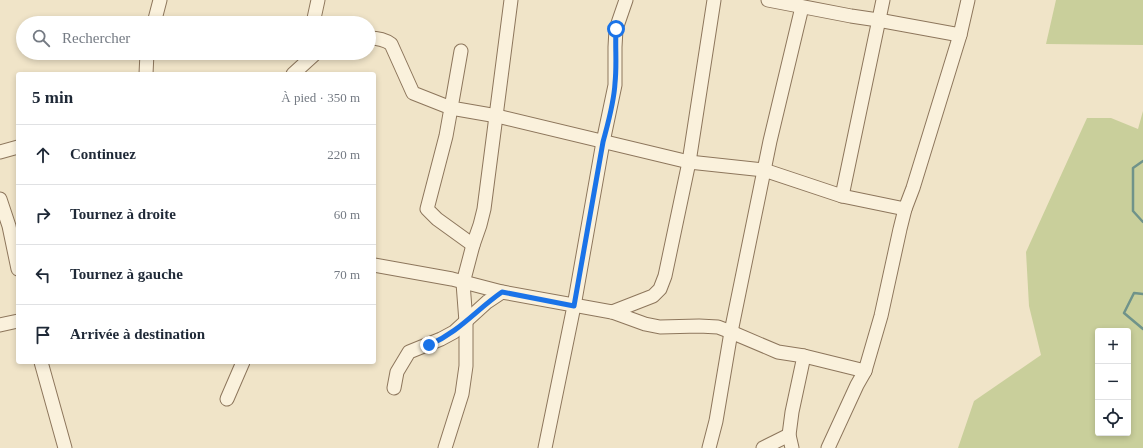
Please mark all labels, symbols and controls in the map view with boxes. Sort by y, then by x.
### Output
search box [16,16,376,60]
route start [607,20,625,38]
icon: search [30,27,52,49]
text: Rechercher [62,30,130,46]
text: 5 min [32,88,73,107]
text: À pied · 350 m [281,90,360,105]
icon: ahead [32,144,54,166]
text: Continuez [70,146,136,162]
text: 220 m [327,147,360,162]
icon: right [32,204,54,226]
text: Tournez à droite [70,206,176,222]
text: 60 m [334,207,360,222]
icon: left [32,264,54,286]
text: Tournez à gauche [70,266,183,282]
text: 70 m [334,267,360,282]
icon: arrive [32,324,54,346]
text: Arrivée à destination [70,326,205,342]
map controls [1095,328,1131,436]
button: + [1095,328,1131,364]
route end [420,336,438,354]
button: − [1095,364,1131,400]
button: locate [1095,400,1131,436]

